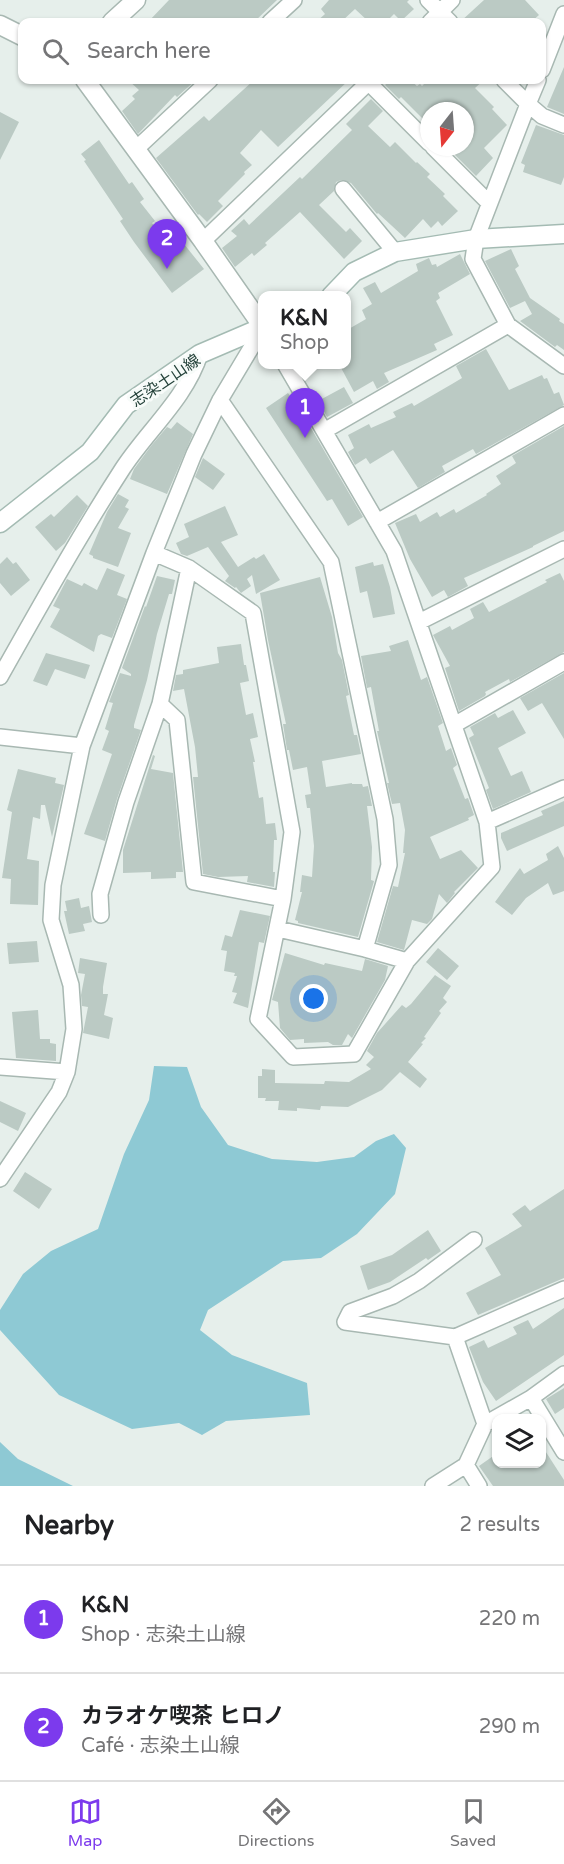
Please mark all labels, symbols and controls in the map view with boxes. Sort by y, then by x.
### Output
search box [18,18,546,84]
icon: search [39,35,72,68]
text: Search here [87,38,211,64]
north arrow [420,102,474,156]
pin: 2 [148,220,186,269]
popup [258,291,351,369]
text: K&N [280,305,328,331]
text: Shop [280,331,329,355]
street label: 志染土山線 [127,350,204,411]
pin: 1 [286,388,324,438]
your location [299,984,328,1013]
map controls [492,1414,546,1468]
button: layers [492,1414,546,1468]
text: Nearby [24,1510,114,1541]
text: 2 results [460,1513,540,1537]
text: K&N [81,1592,130,1618]
text: 1 [37,1607,50,1631]
text: 220 m [479,1607,540,1631]
text: Shop · 志染土山線 [81,1623,246,1647]
text: カラオケ喫茶 ヒロノ [81,1703,285,1729]
text: 2 [37,1715,50,1739]
text: 290 m [479,1715,540,1739]
text: Café · 志染土山線 [81,1734,240,1758]
tab: Map [68,1795,102,1851]
tab: Directions [238,1795,314,1851]
tab: Saved [450,1795,496,1851]

